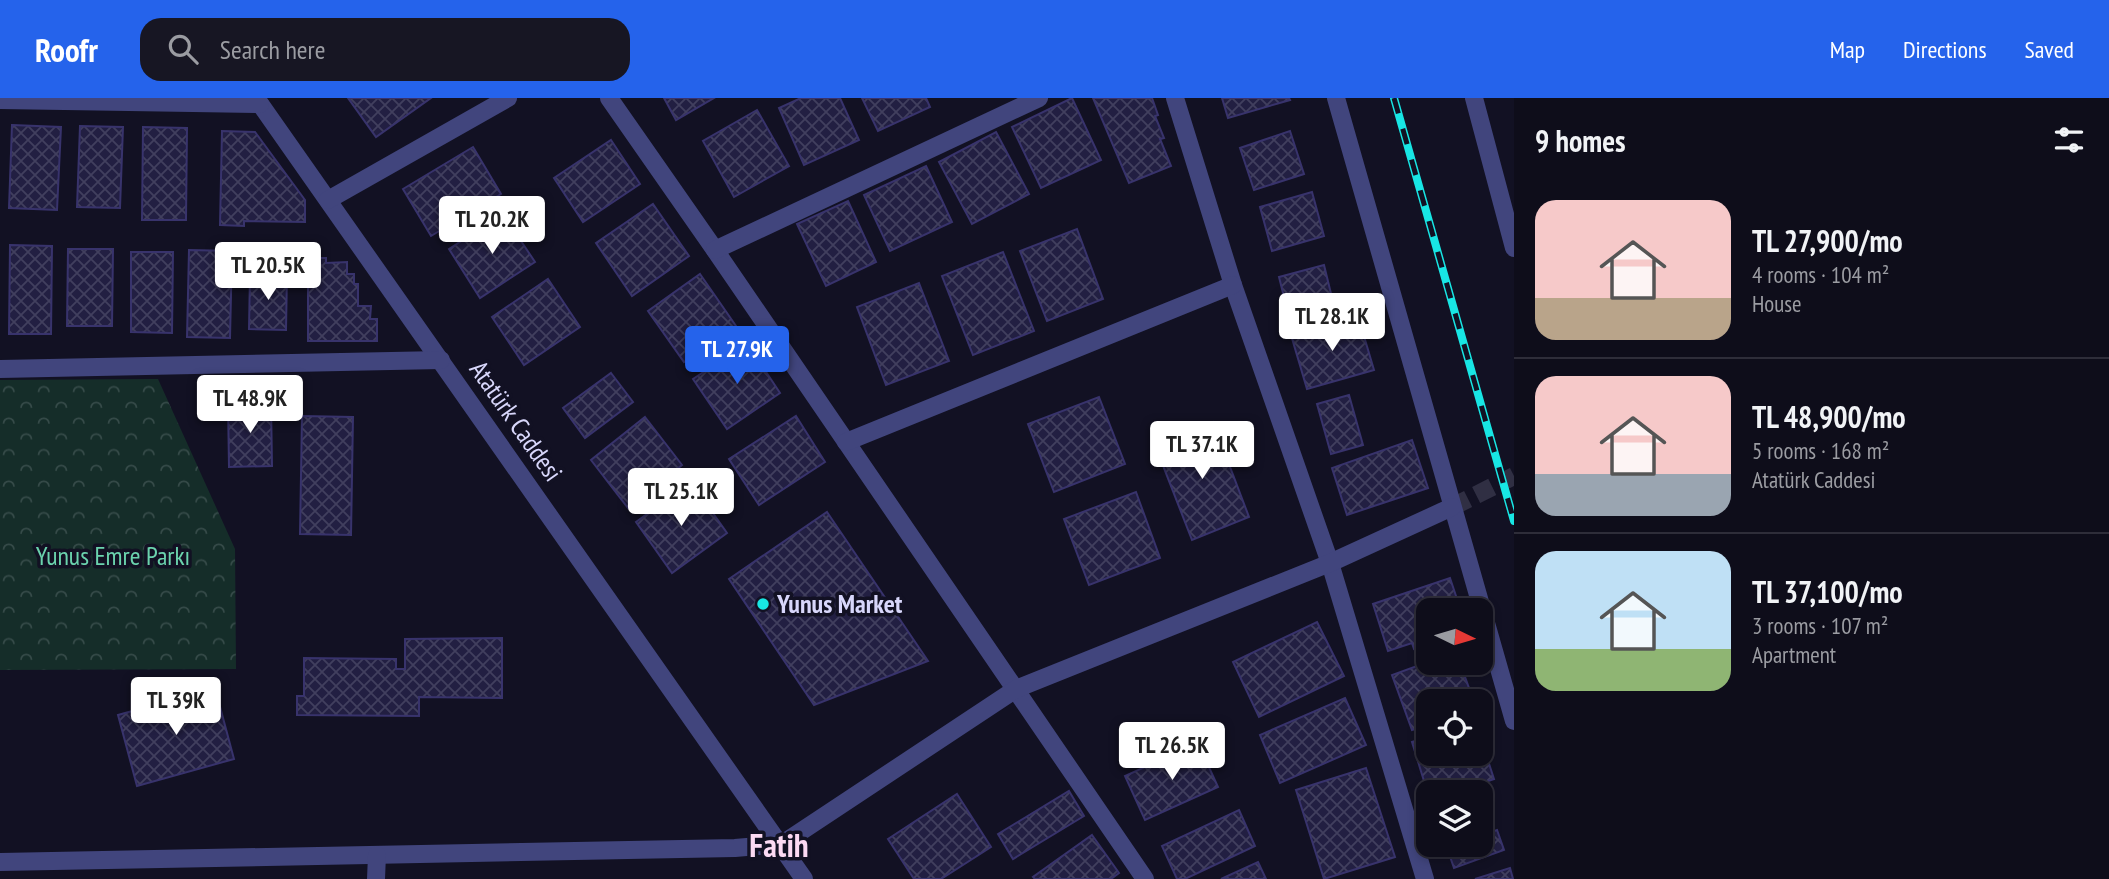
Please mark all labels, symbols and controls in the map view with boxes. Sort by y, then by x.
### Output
search box [140,18,630,81]
text: Roofr [35,28,98,71]
icon: search [164,30,202,68]
text: Search here [220,33,325,66]
text: Map [1830,34,1865,65]
text: Directions [1903,34,1987,65]
text: Saved [2025,34,2074,65]
text: 9 homes [1535,121,1626,160]
icon: filters [2050,121,2088,159]
pin: TL 20.2K [420,197,564,256]
text: TL 20.2K [455,204,529,233]
text: TL 27,900/mo [1752,221,1903,260]
icon: home [1591,228,1675,312]
pin: TL 20.5K [196,242,340,302]
text: TL 20.5K [231,250,305,279]
text: 4 rooms · 104 m² [1752,260,1889,289]
text: House [1752,289,1802,318]
pin: TL 28.1K [1260,294,1404,353]
text: TL 28.1K [1295,301,1369,330]
pin: TL 27.9K [665,327,809,386]
text: TL 27.9K [701,334,773,363]
street label: Atatürk Caddesi [463,354,570,487]
pin: TL 48.9K [178,376,322,435]
text: TL 48.9K [213,383,287,412]
text: TL 48,900/mo [1752,397,1906,436]
icon: home [1591,404,1675,488]
pin: TL 37.1K [1130,422,1274,481]
text: TL 37.1K [1166,429,1238,458]
text: 5 rooms · 168 m² [1752,436,1889,465]
text: Atatürk Caddesi [1752,465,1876,494]
pin: TL 25.1K [609,468,753,528]
text: TL 25.1K [644,476,718,505]
park label: Yunus Emre Parkı [36,539,190,572]
text: TL 37,100/mo [1752,572,1903,611]
icon: home [1591,579,1675,663]
place label: Yunus Market [776,587,903,620]
marker: Yunus Market [755,596,771,612]
north arrow [1416,598,1493,676]
map controls [1416,598,1493,857]
text: 3 rooms · 107 m² [1752,611,1888,640]
text: Apartment [1752,640,1836,669]
pin: TL 39K [119,678,233,737]
text: TL 39K [147,685,205,714]
button: locate [1416,689,1493,766]
pin: TL 26.5K [1100,722,1244,782]
text: TL 26.5K [1135,730,1209,759]
button: layers [1416,780,1493,857]
district label: Fatih [749,823,809,866]

